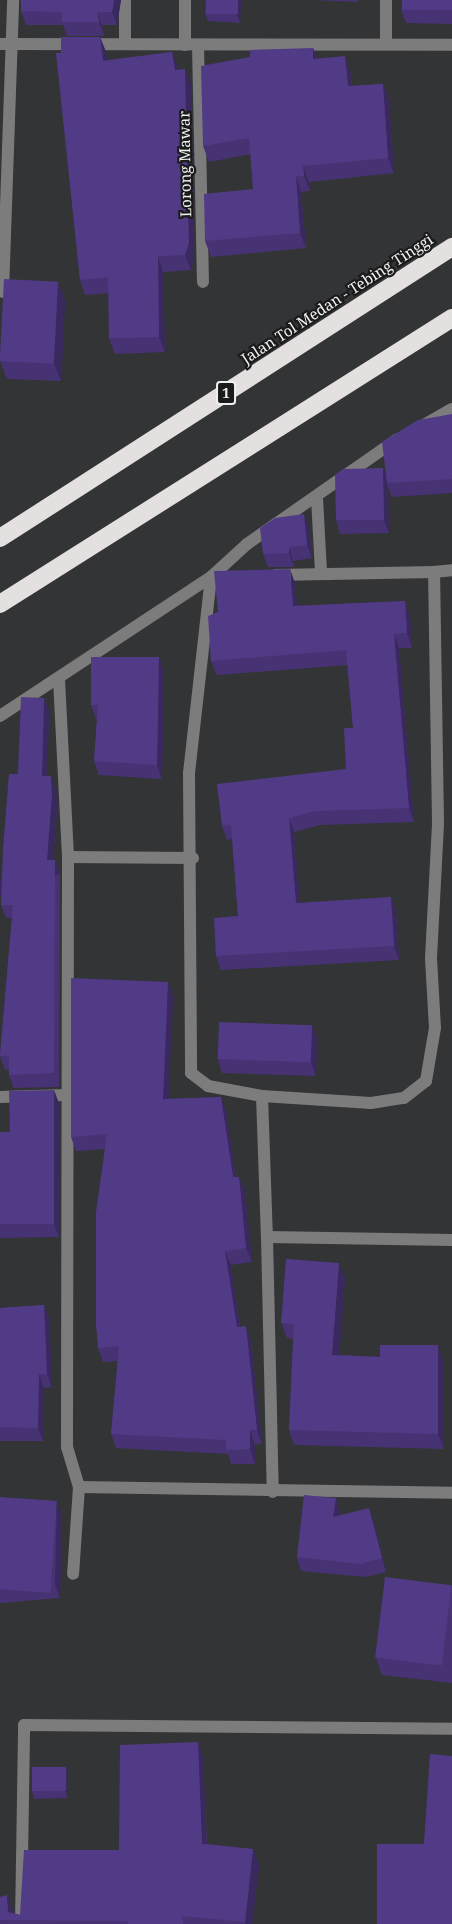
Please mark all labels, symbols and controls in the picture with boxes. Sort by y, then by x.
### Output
street label: Lorong Mawar [175,111,195,217]
street label: Jalan Tol Medan - Tebing Tinggi [238,230,436,368]
road number: 1 [216,382,236,404]

